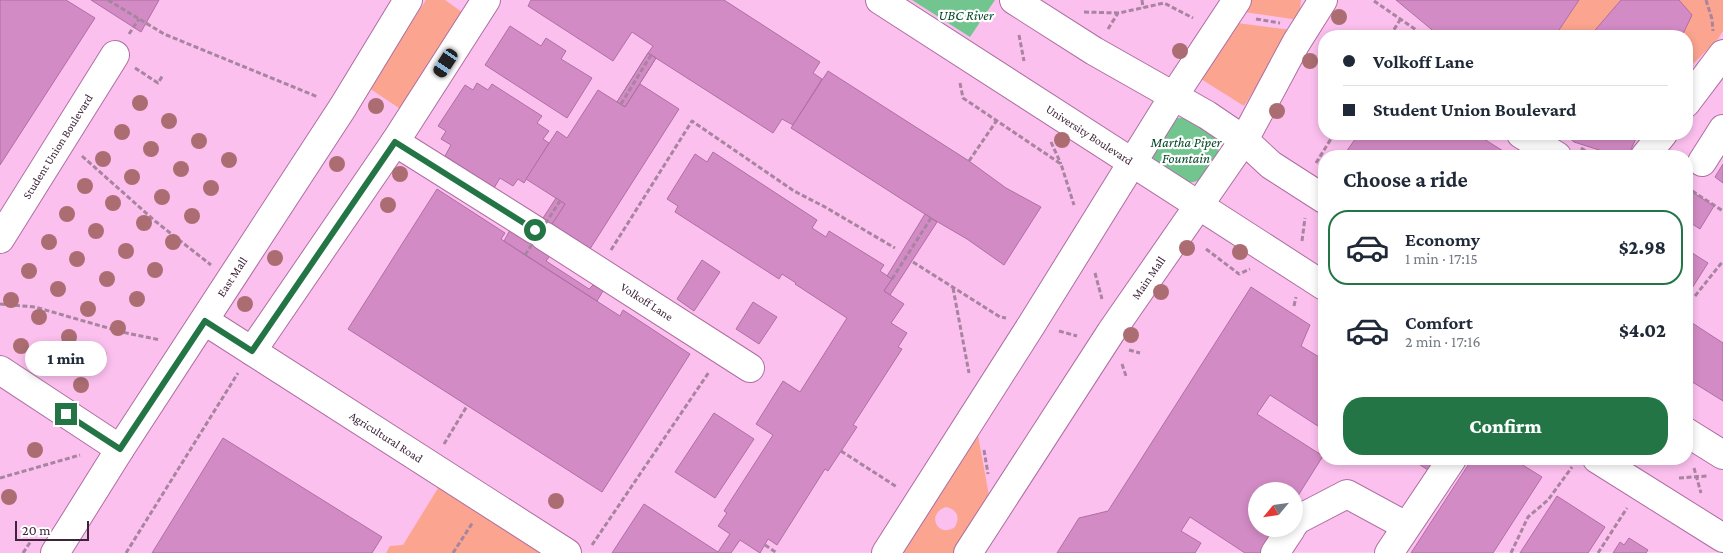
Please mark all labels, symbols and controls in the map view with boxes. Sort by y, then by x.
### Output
water label: UBC River [938,7,995,23]
car [431,46,460,80]
text: Volkoff Lane [1373,51,1474,72]
street label: Student Union Boulevard [20,91,96,202]
text: Student Union Boulevard [1373,99,1577,120]
street label: University Boulevard [1043,102,1136,168]
water label: Martha Piper Fountain [1150,134,1223,166]
text: Choose a ride [1343,167,1468,192]
route start [524,219,546,241]
icon: car [1345,225,1390,270]
text: Economy [1405,229,1480,250]
text: $2.98 [1619,237,1666,258]
text: 1 min · 17:15 [1405,250,1478,267]
street label: East Mall [214,254,250,300]
street label: Main Mall [1129,254,1168,302]
street label: Volkoff Lane [618,280,676,324]
icon: car [1345,308,1390,353]
text: Comfort [1405,312,1473,333]
text: $4.02 [1619,320,1666,341]
text: 2 min · 17:16 [1405,333,1481,350]
callout: 1 min [25,342,107,376]
text: 1 min [47,350,85,367]
button: Confirm [1343,397,1668,455]
route end [55,403,77,425]
street label: Agricultural Road [347,408,426,466]
north arrow [1248,482,1302,538]
map controls [1248,482,1303,537]
scale bar [15,518,89,541]
text: 20 m [22,522,50,538]

